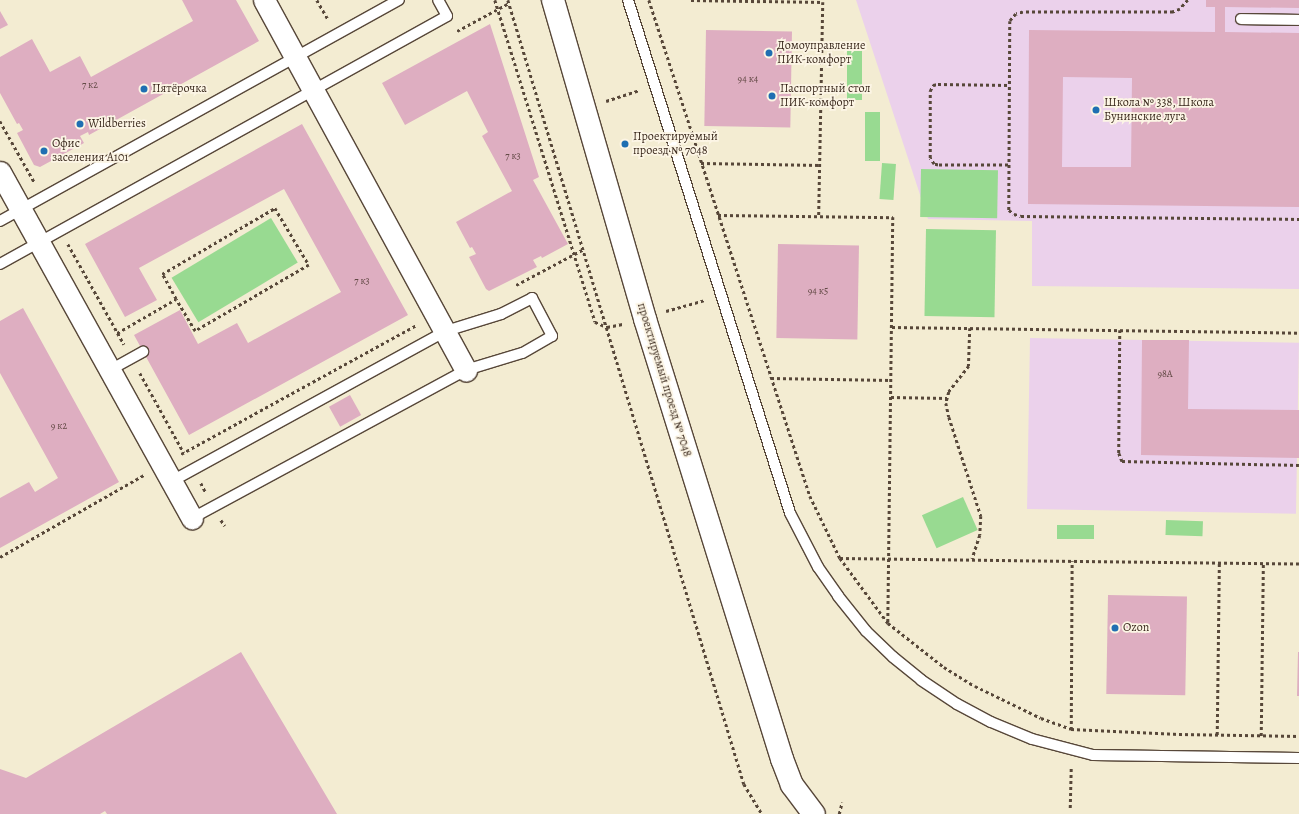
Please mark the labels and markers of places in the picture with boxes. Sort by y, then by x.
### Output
place label: Домоуправление ПИК-комфорт [777,39,865,67]
marker: Домоуправление ПИК-комфорт [764,48,774,58]
place label: Пятёрочка [152,82,207,96]
place label: Паспортный стол ПИК-комфорт [780,82,870,110]
marker: Пятёрочка [139,84,149,94]
marker: Паспортный стол ПИК-комфорт [767,91,777,101]
place label: Школа № 338, Школа Бунинские луга [1104,96,1214,124]
marker: Школа № 338, Школа Бунинские луга [1091,105,1101,115]
place label: Wildberries [88,117,146,131]
marker: Wildberries [75,119,85,129]
place label: Проектируемый проезд № 7048 [633,130,718,158]
place label: Офис заселения А101 [52,137,128,165]
marker: Проектируемый проезд № 7048 [620,139,630,149]
marker: Офис заселения А101 [39,146,49,156]
place label: Ozon [1123,621,1149,635]
marker: Ozon [1110,623,1120,633]

